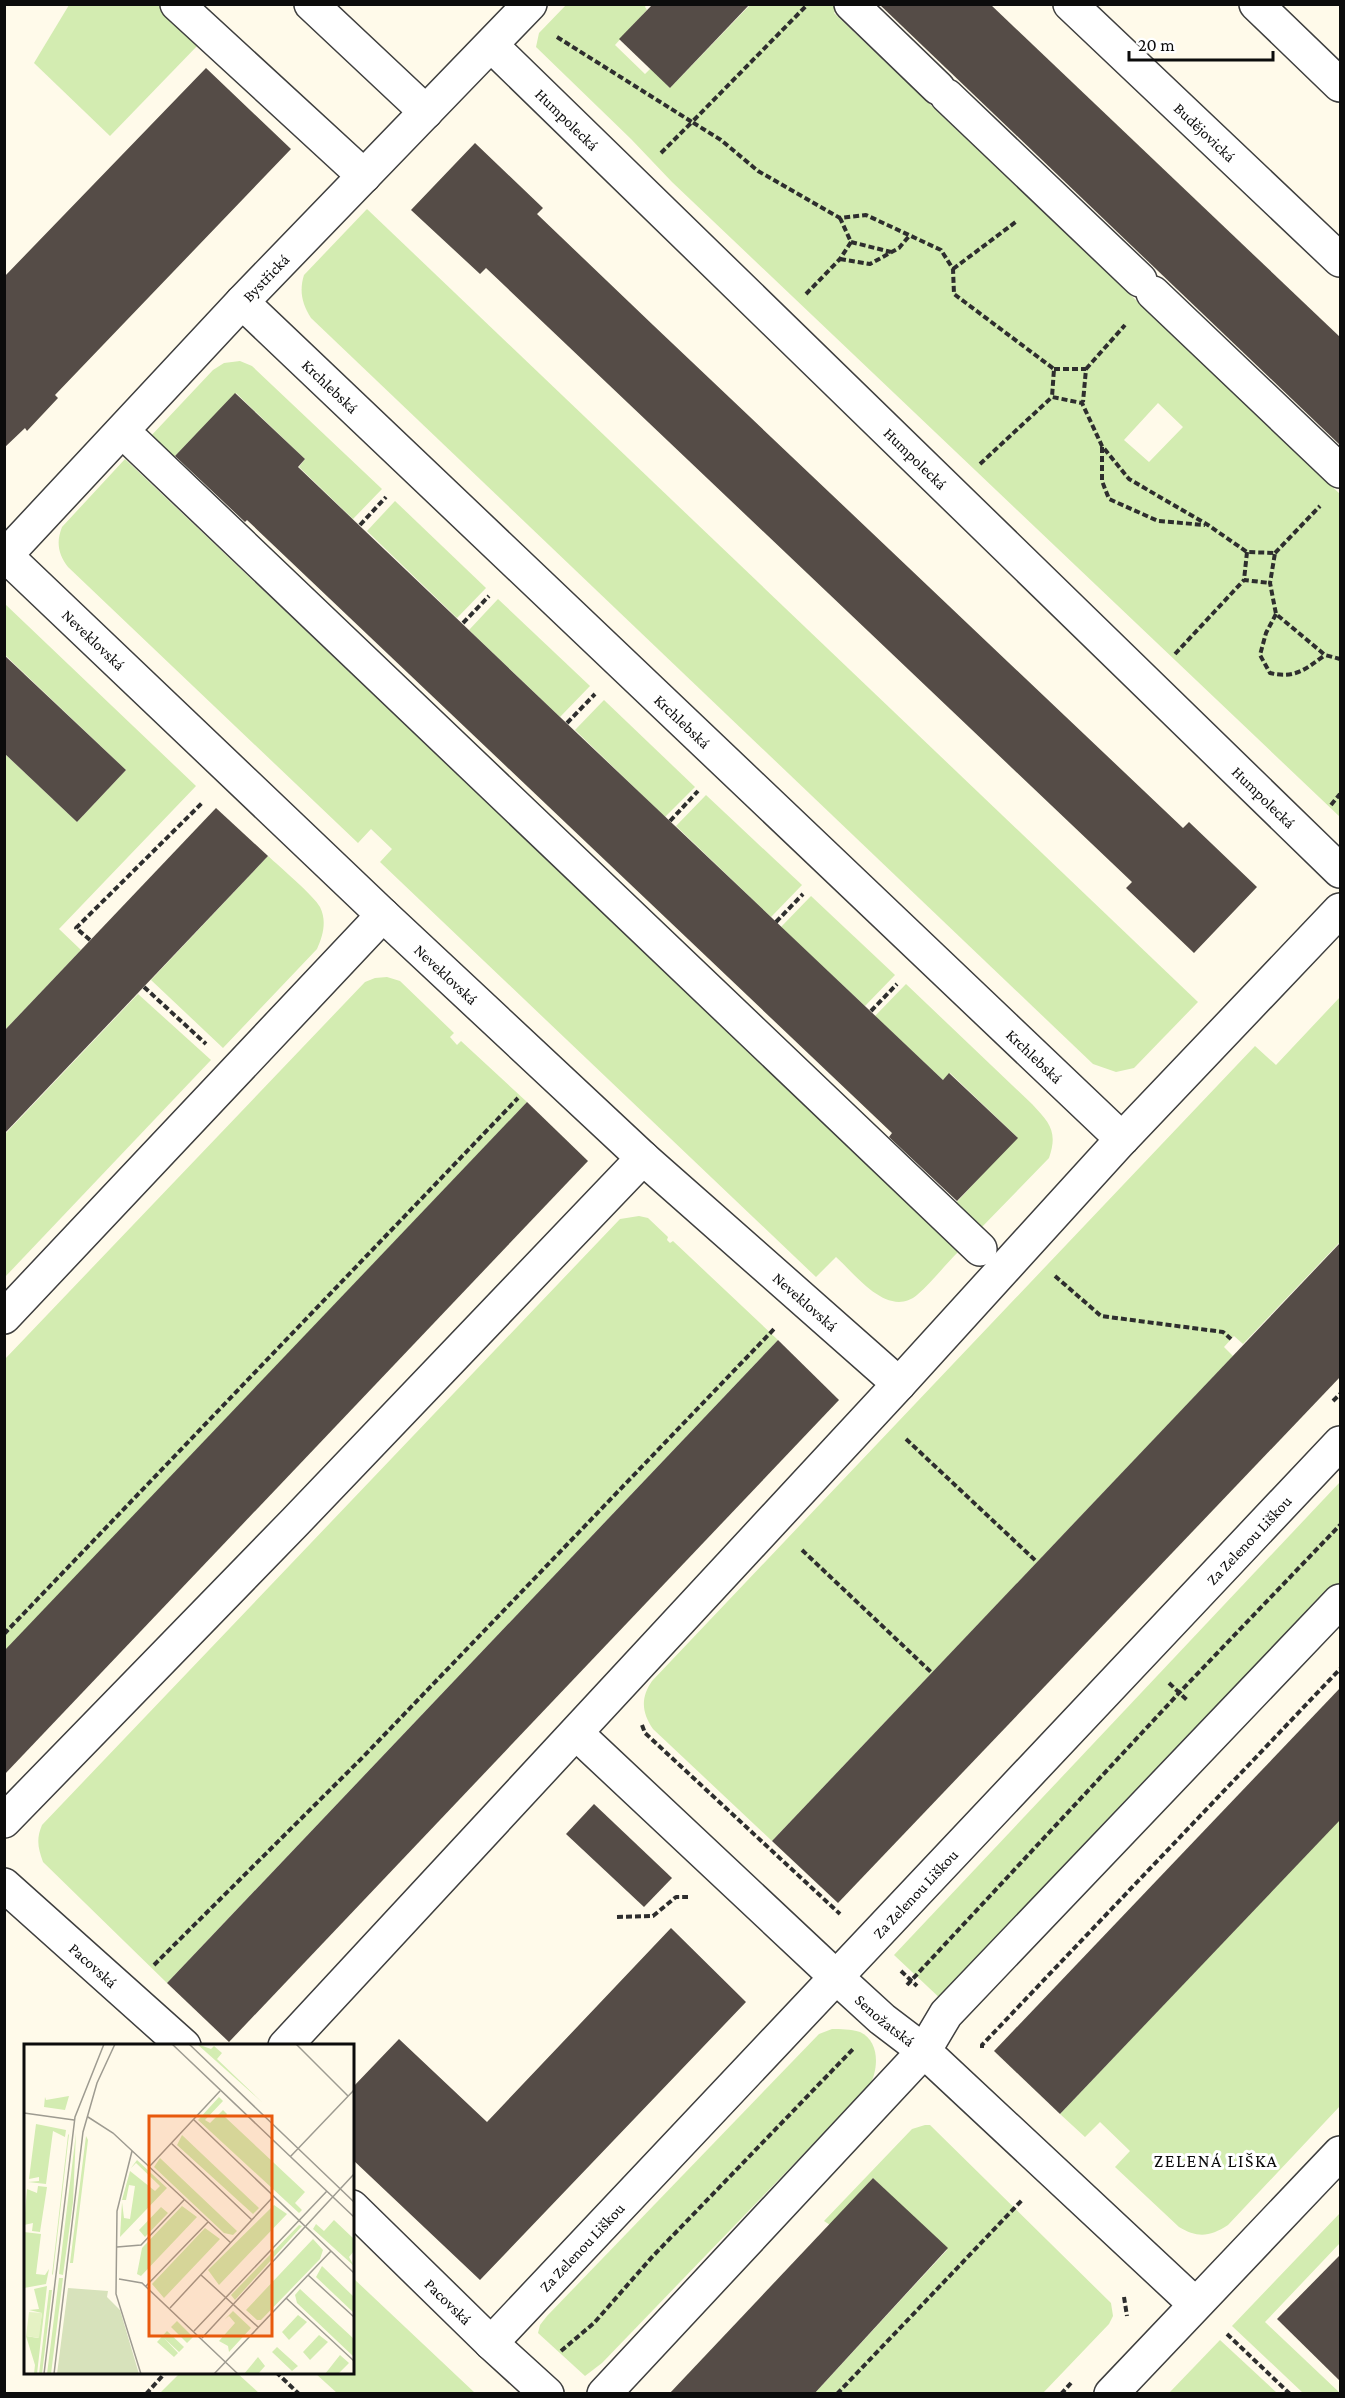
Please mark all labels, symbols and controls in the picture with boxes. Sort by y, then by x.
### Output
scale bar [1129,24,1273,62]
text: 20 m [1138,35,1175,55]
street label: Humpolecká [532,85,603,154]
street label: Budějovická [1171,99,1239,165]
street label: Bystřická [239,250,293,305]
street label: Krchlebská [299,356,362,417]
street label: Humpolecká [881,424,951,493]
street label: Neveklovská [59,606,129,674]
street label: Krchlebská [651,691,714,752]
street label: Humpolecká [1229,763,1299,832]
street label: Neveklovská [411,941,482,1008]
street label: Krchlebská [1003,1026,1066,1087]
street label: Neveklovská [770,1269,841,1335]
street label: Za Zelenou Liškou [1203,1492,1295,1588]
street label: Za Zelenou Liškou [869,1845,961,1941]
street label: Pacovská [66,1939,121,1991]
street label: Senožatská [852,1991,919,2050]
inset map [24,2044,354,2374]
district label: ZELENÁ LIŠKA [1154,2151,1278,2171]
street label: Za Zelenou Liškou [536,2199,628,2295]
street label: Pacovská [422,2275,476,2328]

